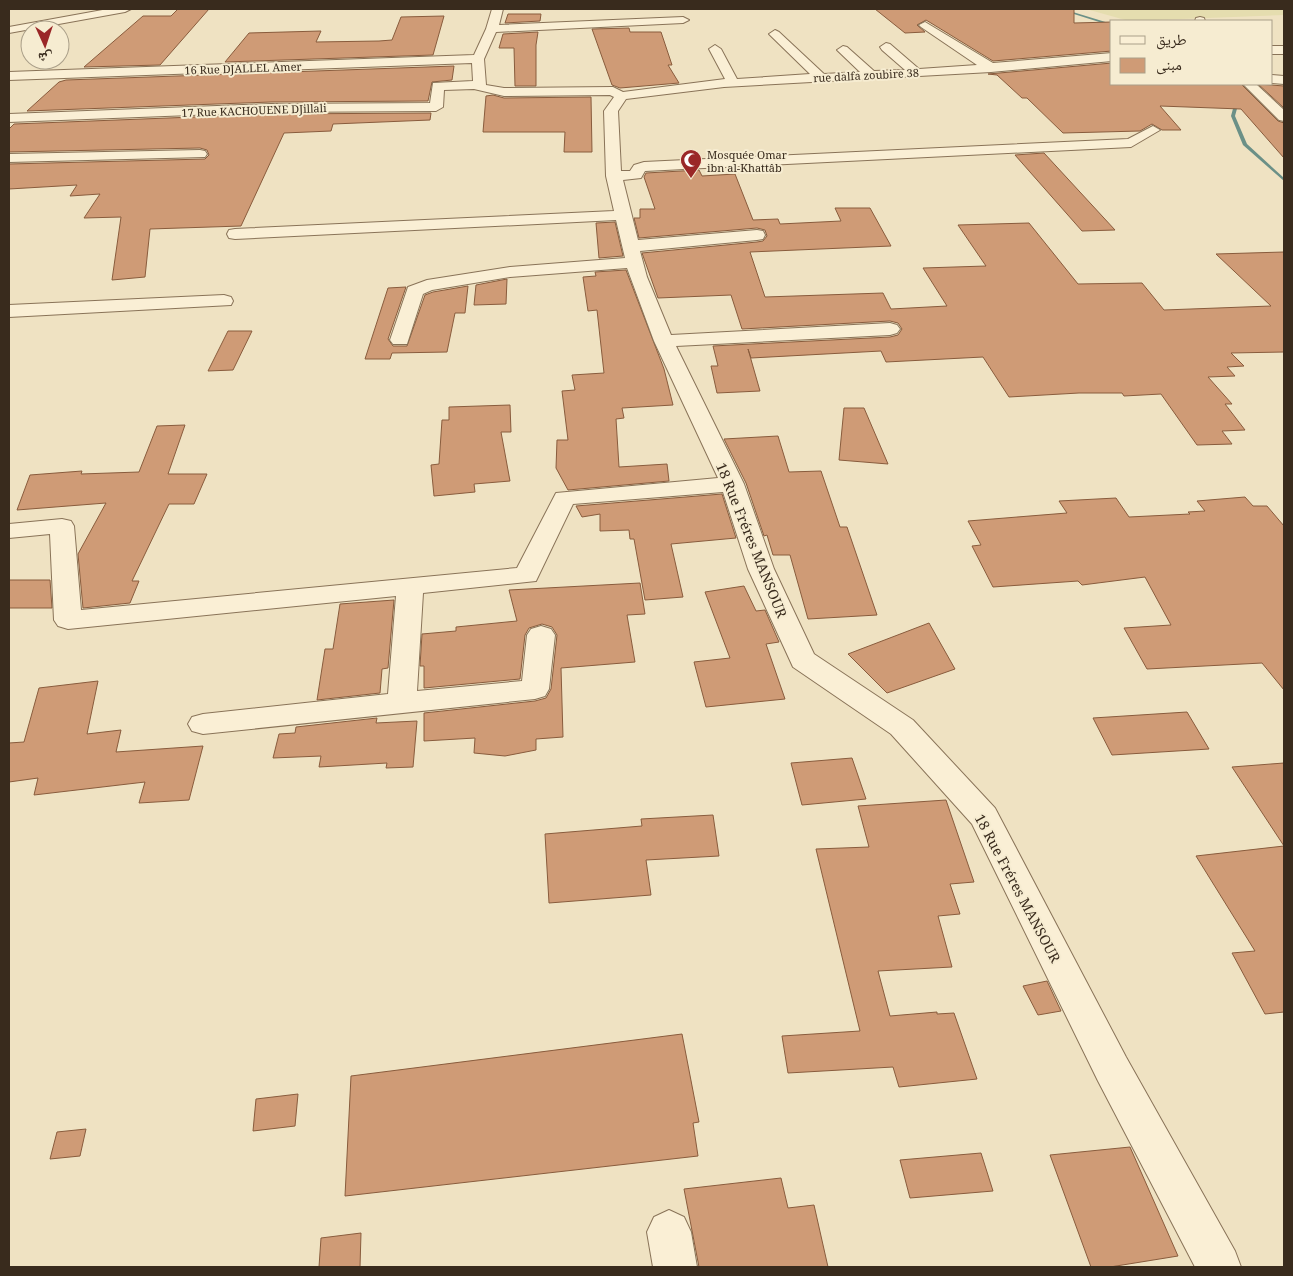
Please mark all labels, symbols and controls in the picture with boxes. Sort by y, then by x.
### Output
north arrow [20,20,70,70]
legend [1110,20,1273,85]
text: طريق [1156,29,1187,50]
text: ش [38,49,54,68]
text: مبنى [1156,54,1182,75]
street label: 16 Rue DJALLEL Amer [184,58,303,78]
street label: rue dalfa zoubire 38 [813,65,919,85]
street label: 17 Rue KACHOUENE DJillali [181,100,327,120]
place label: Mosquée Omar ibn al-Khattâb [707,147,788,175]
mosque icon: Mosquée Omar ibn al-Khattâb [679,148,703,179]
street label: 18 Rue Fréres MANSOUR [712,460,792,621]
street label: 18 Rue Fréres MANSOUR [971,810,1066,966]

